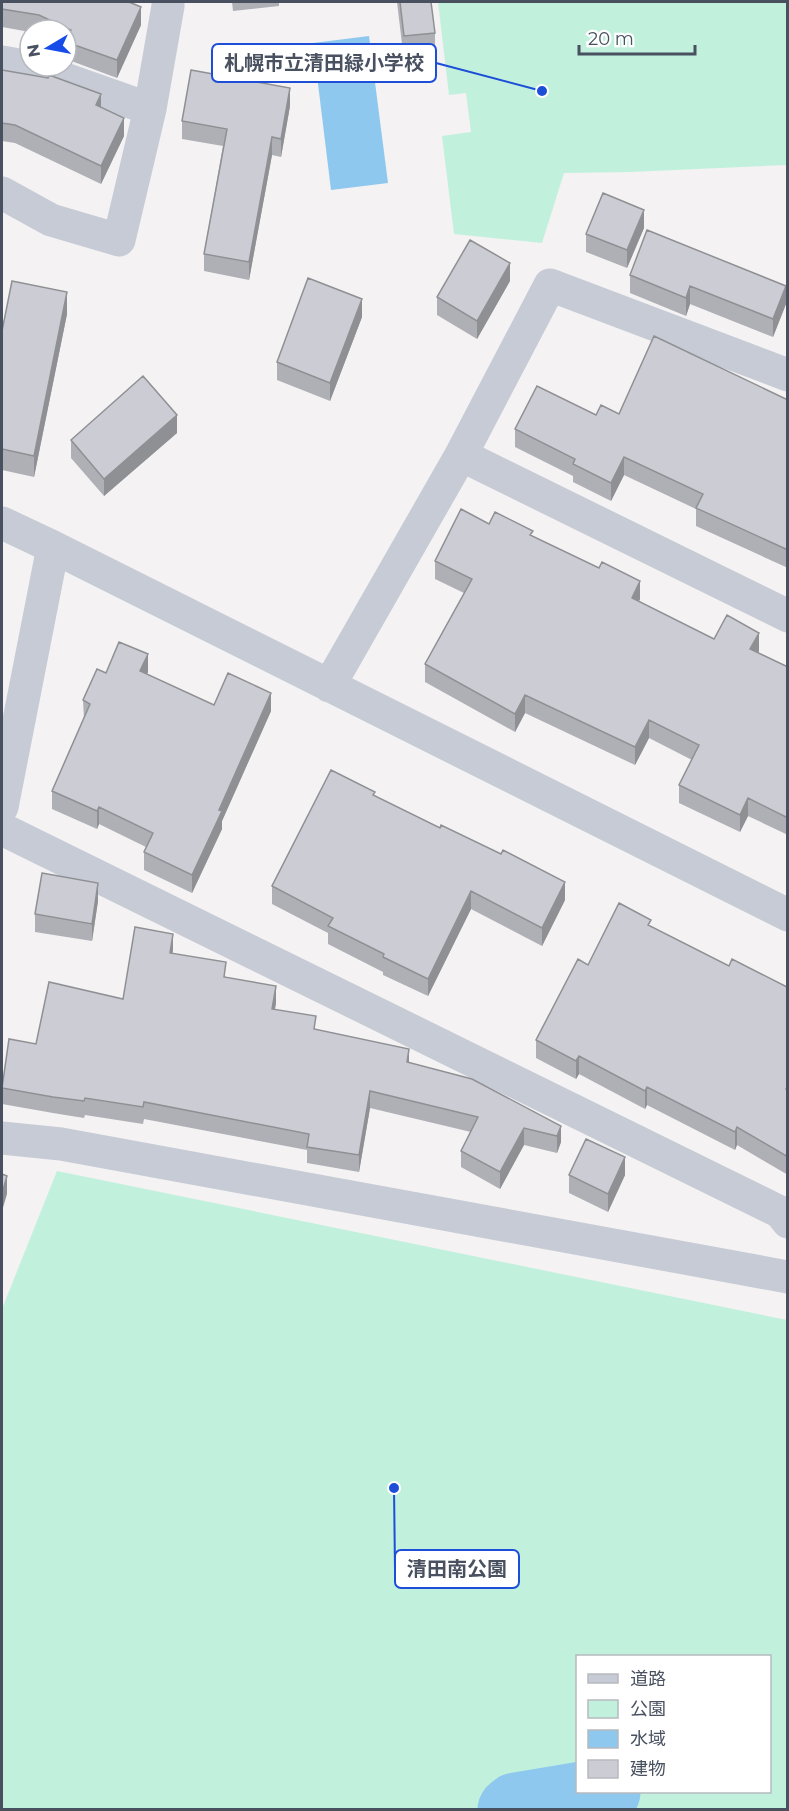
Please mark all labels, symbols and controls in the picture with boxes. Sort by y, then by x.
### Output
north arrow [18,18,78,78]
scale bar [579,18,694,56]
text: 20 m [588,28,634,50]
text: N [23,42,44,59]
callout: 札幌市立清田緑小学校 [212,44,436,82]
text: 札幌市立清田緑小学校 [224,51,424,75]
callout: 清田南公園 [395,1550,519,1588]
text: 清田南公園 [407,1557,507,1581]
legend [576,1655,771,1793]
text: 道路 [630,1668,666,1690]
text: 公園 [630,1698,666,1720]
text: 水域 [630,1728,666,1750]
text: 建物 [630,1758,666,1780]

